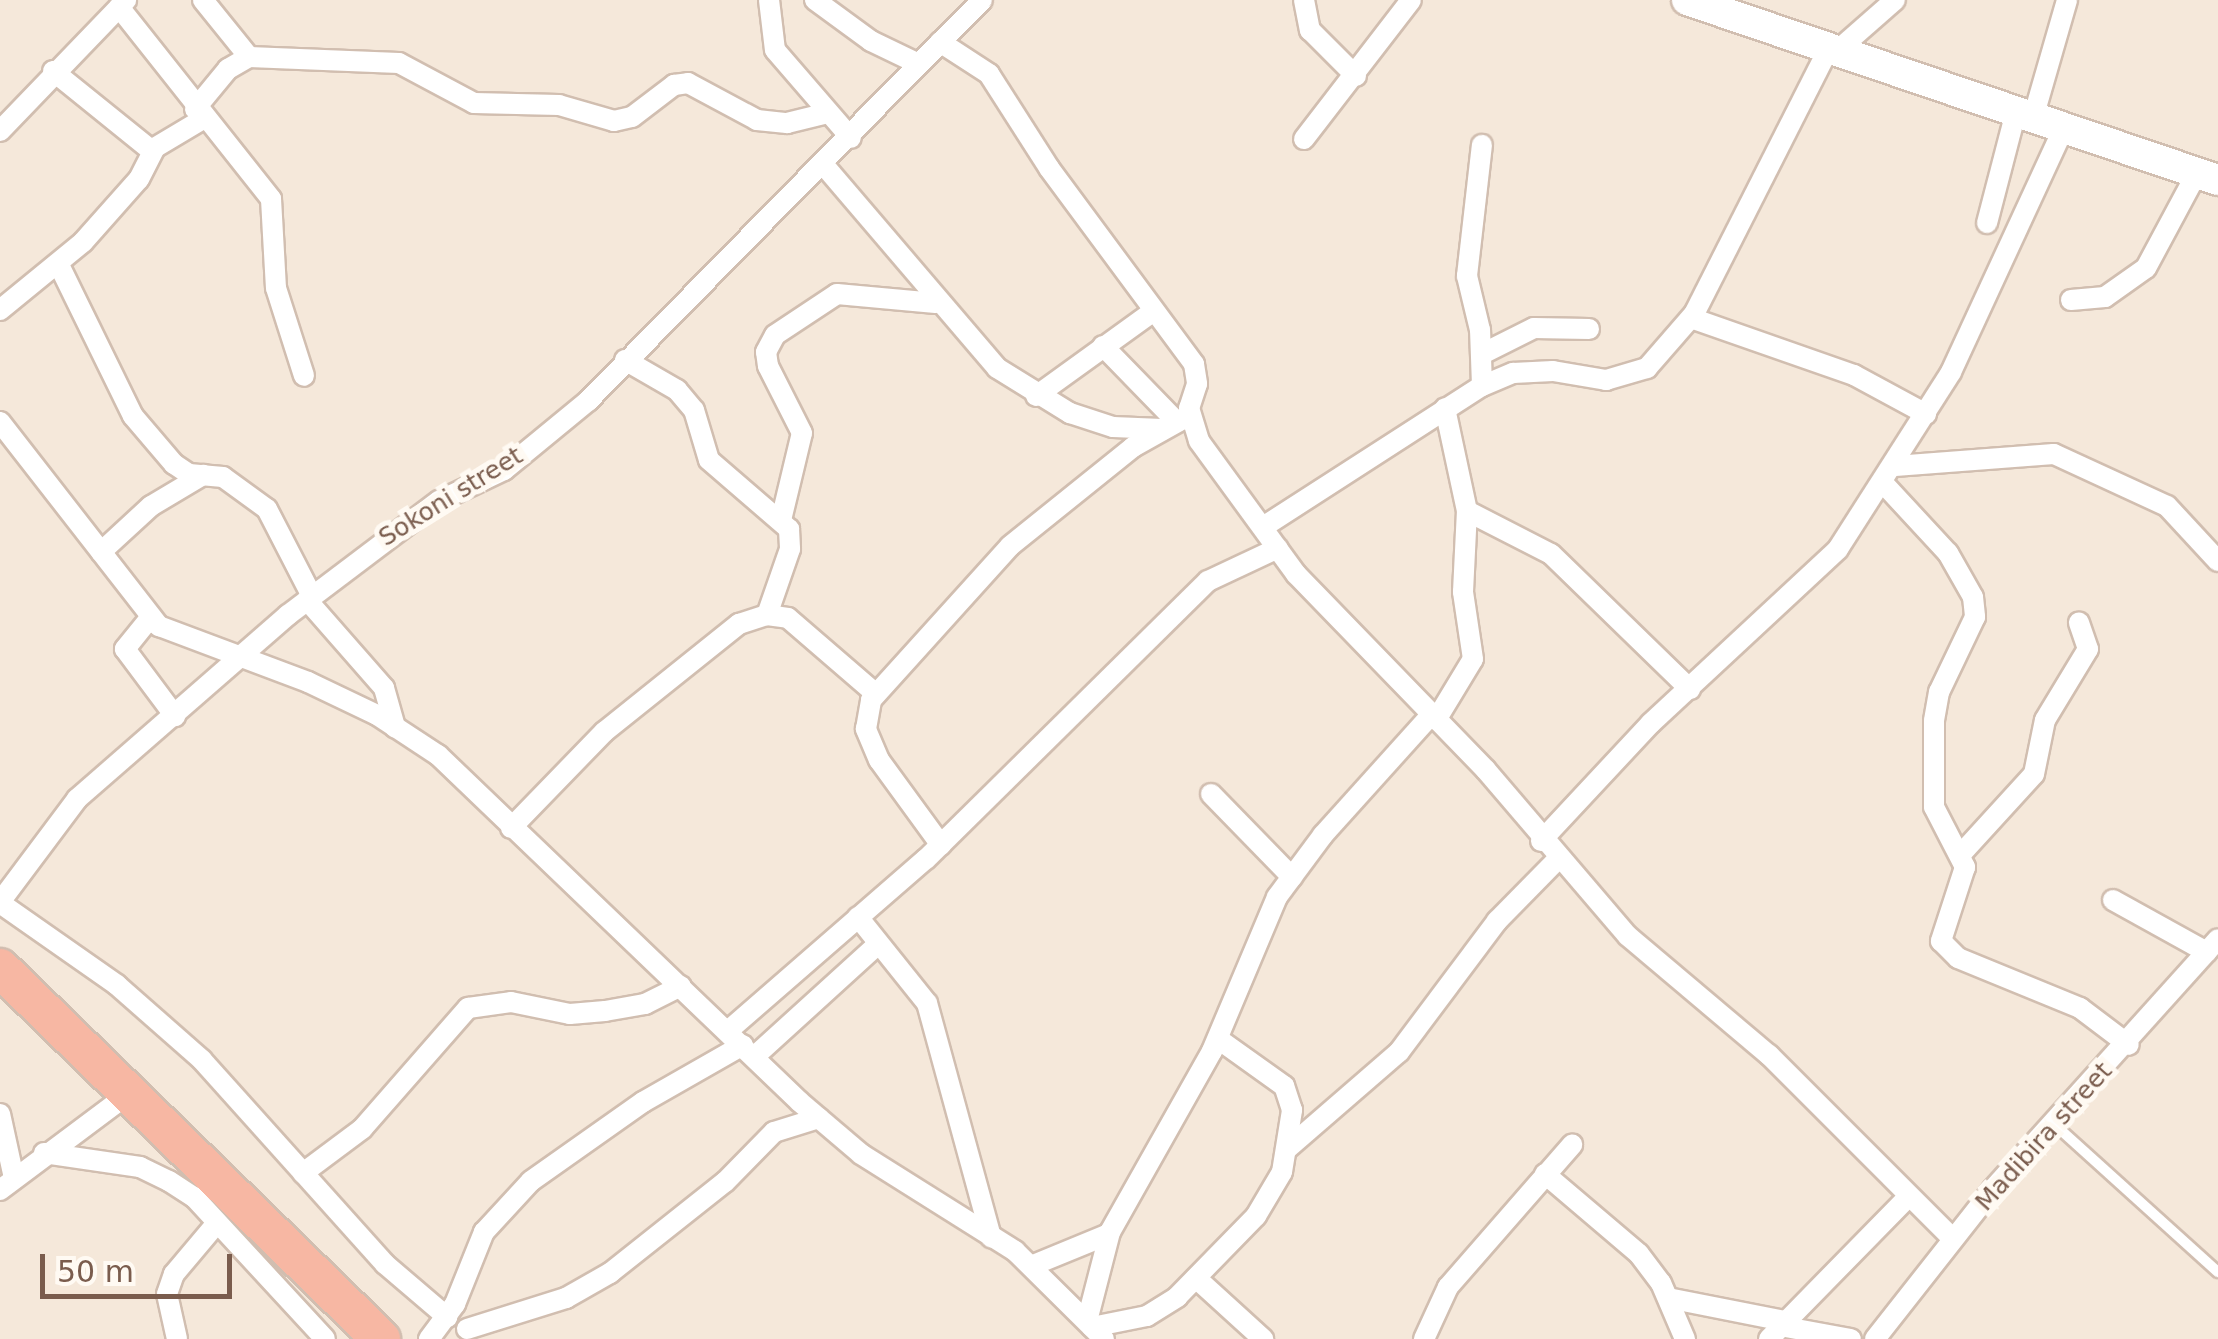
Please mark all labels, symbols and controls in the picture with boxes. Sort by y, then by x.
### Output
street label: Sokoni street [374,441,528,553]
street label: Madibira street [1970,1057,2118,1217]
scale bar [45,1234,238,1296]
text: 50 m [57,1254,134,1289]

